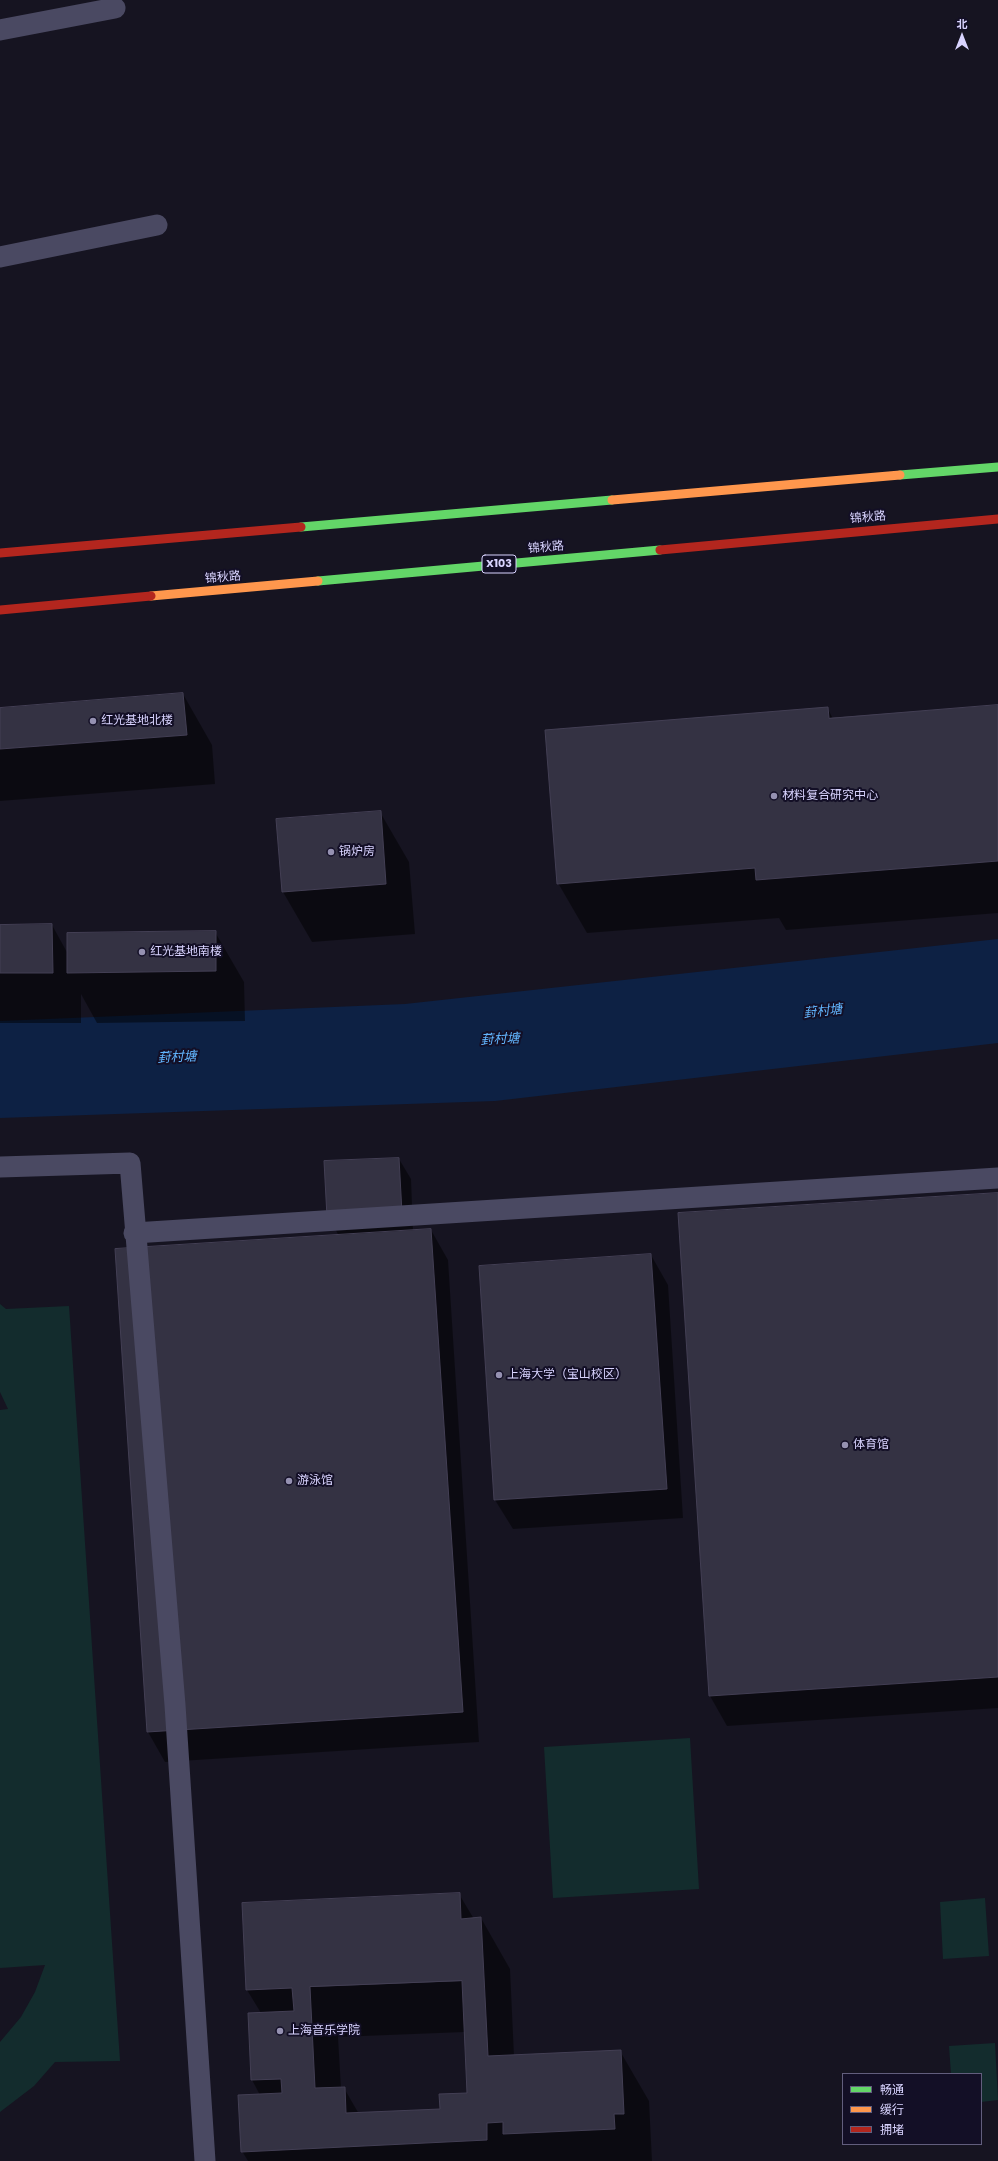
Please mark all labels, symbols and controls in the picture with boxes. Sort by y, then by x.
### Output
north arrow [942,16,982,56]
text: 北 [957,16,968,32]
street label: 锦秋路 [849,509,887,527]
street label: 锦秋路 [527,539,565,557]
road number: X103 [482,555,516,573]
street label: 锦秋路 [204,569,242,587]
place label: 红光基地北楼 [101,714,173,728]
marker: 红光基地北楼 [88,716,98,726]
place label: 材料复合研究中心 [782,789,878,803]
marker: 材料复合研究中心 [769,791,779,801]
place label: 锅炉房 [339,845,375,859]
marker: 锅炉房 [326,847,336,857]
place label: 红光基地南楼 [150,945,222,959]
marker: 红光基地南楼 [137,947,147,957]
water label: 葑村塘 [803,1002,843,1022]
water label: 葑村塘 [480,1031,520,1049]
water label: 葑村塘 [157,1049,197,1067]
place label: 上海大学（宝山校区） [507,1368,627,1382]
marker: 上海大学（宝山校区） [494,1370,504,1380]
place label: 体育馆 [853,1438,889,1452]
marker: 体育馆 [840,1440,850,1450]
place label: 游泳馆 [297,1474,333,1488]
marker: 游泳馆 [284,1476,294,1486]
place label: 上海音乐学院 [288,2024,360,2038]
marker: 上海音乐学院 [275,2026,285,2036]
legend [842,2073,982,2145]
text: 畅通 [880,2081,904,2098]
text: 缓行 [880,2101,904,2118]
text: 拥堵 [880,2121,904,2138]

